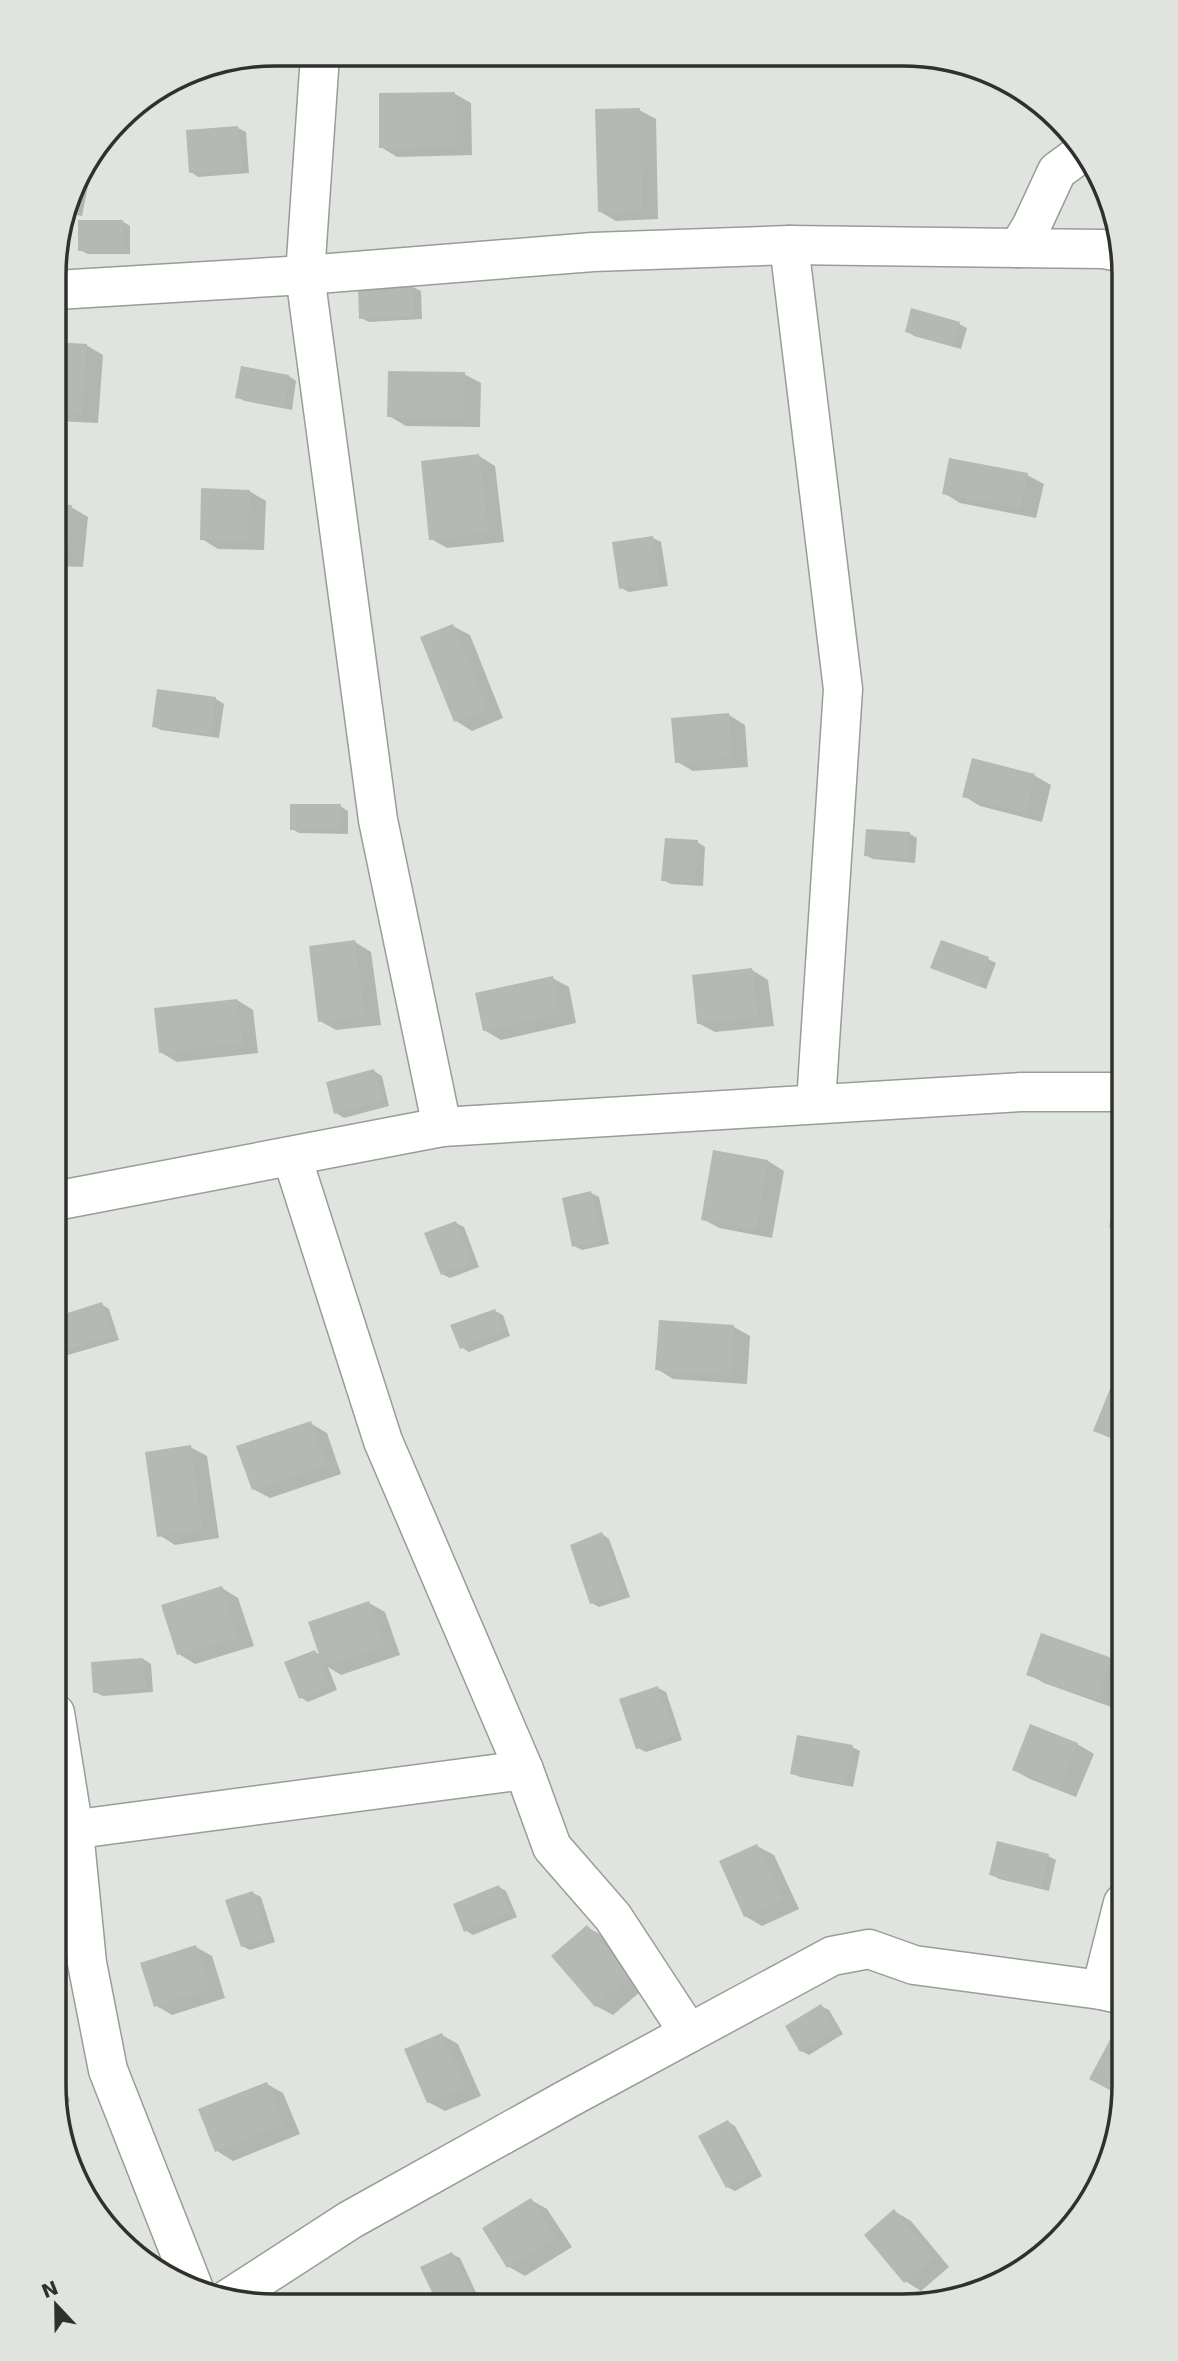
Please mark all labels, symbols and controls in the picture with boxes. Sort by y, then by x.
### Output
north arrow [21,2270,91,2340]
text: N [38,2276,61,2302]

